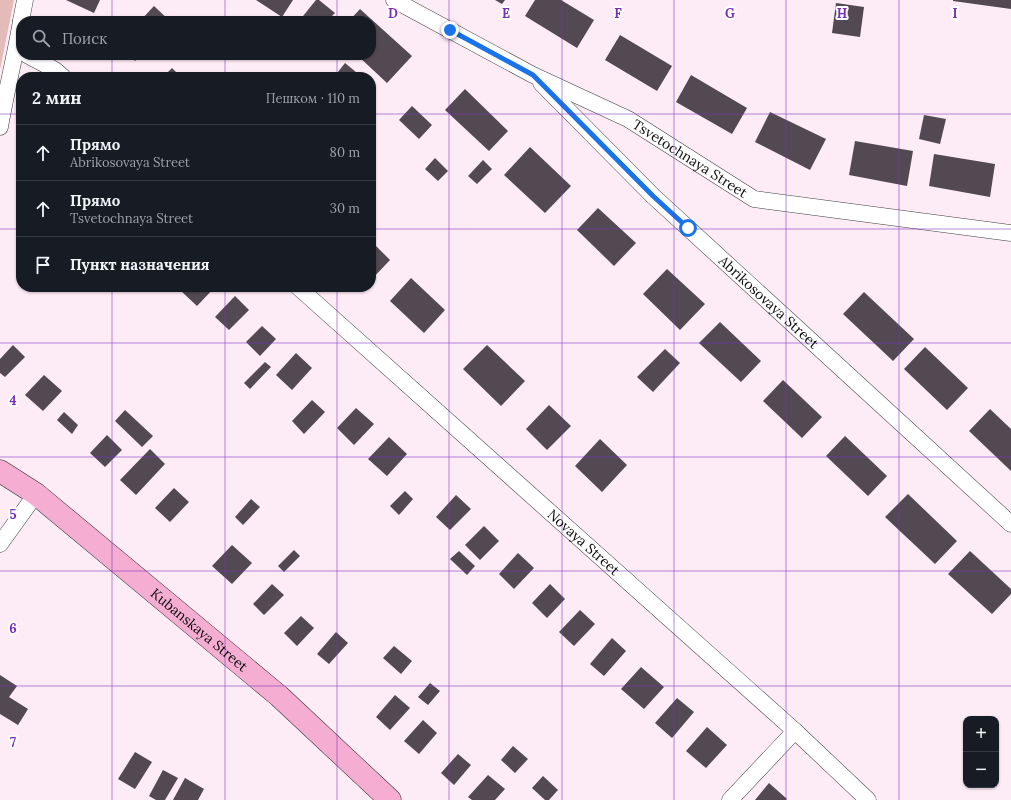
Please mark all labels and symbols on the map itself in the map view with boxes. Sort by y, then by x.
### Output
text: D [388,5,398,22]
text: E [502,5,510,22]
text: F [614,5,622,22]
text: G [725,5,735,22]
text: H [837,5,847,22]
text: I [952,5,958,22]
route end [441,21,459,39]
street label: Tsvetochnaya Street [629,115,751,202]
route start [679,219,697,237]
street label: Abrikosovaya Street [714,251,823,353]
text: 4 [9,392,17,409]
street label: Novaya Street [544,505,624,579]
text: 5 [9,506,17,523]
street label: Kubanskaya Street [147,584,252,676]
text: 6 [9,620,17,637]
text: 7 [10,734,16,751]

